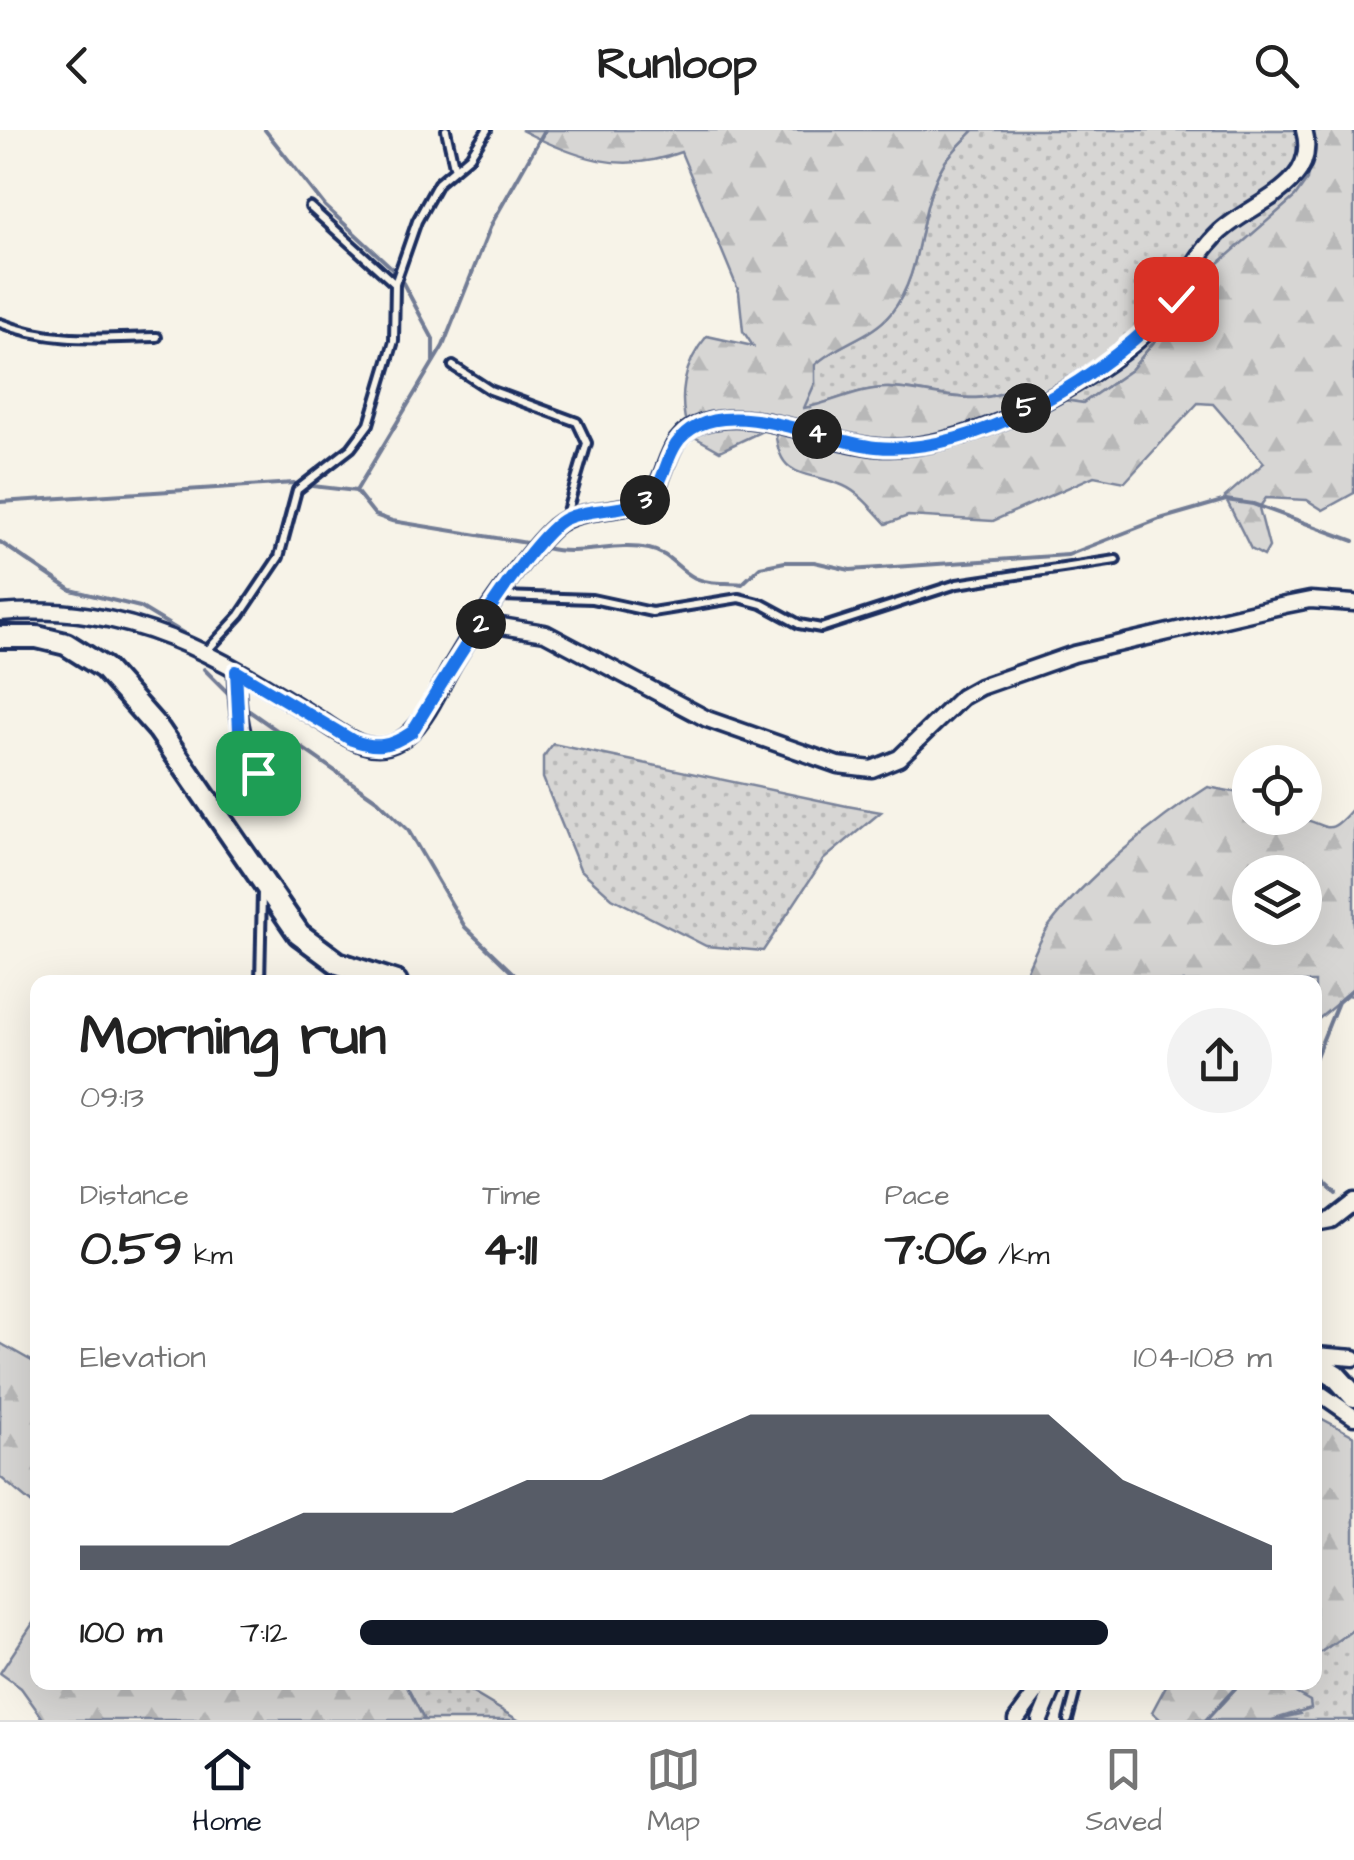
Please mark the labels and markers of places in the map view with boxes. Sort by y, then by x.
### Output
pin [1134,257,1219,342]
pin: 5 [1001,383,1051,433]
pin: 4 [792,409,842,459]
pin: 3 [620,475,670,525]
pin: 2 [456,599,506,649]
pin [216,731,301,816]

